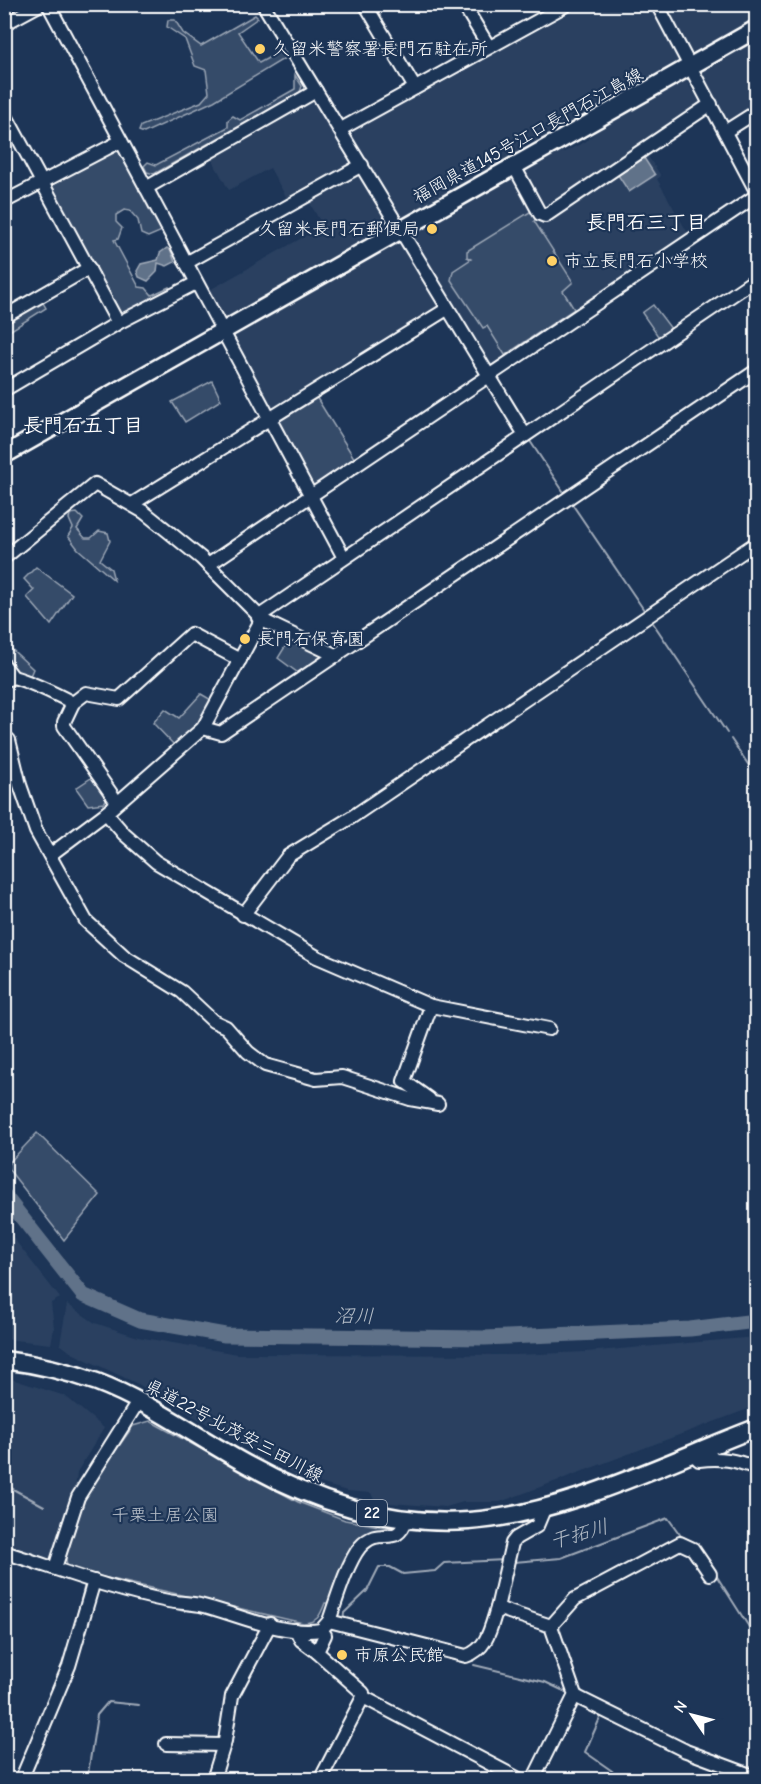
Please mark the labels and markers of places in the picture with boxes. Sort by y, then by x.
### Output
place label: 久留米警察署長門石駐在所 [272,39,488,60]
marker: 久留米警察署長門石駐在所 [253,42,267,56]
place label: 久留米長門石郵便局 [258,219,420,240]
marker: 久留米長門石郵便局 [425,222,439,236]
place label: 市立長門石小学校 [564,251,708,272]
marker: 市立長門石小学校 [545,254,559,268]
place label: 長門石保育園 [257,629,365,650]
marker: 長門石保育園 [238,632,252,646]
place label: 市原公民館 [354,1645,444,1666]
marker: 市原公民館 [335,1648,349,1662]

